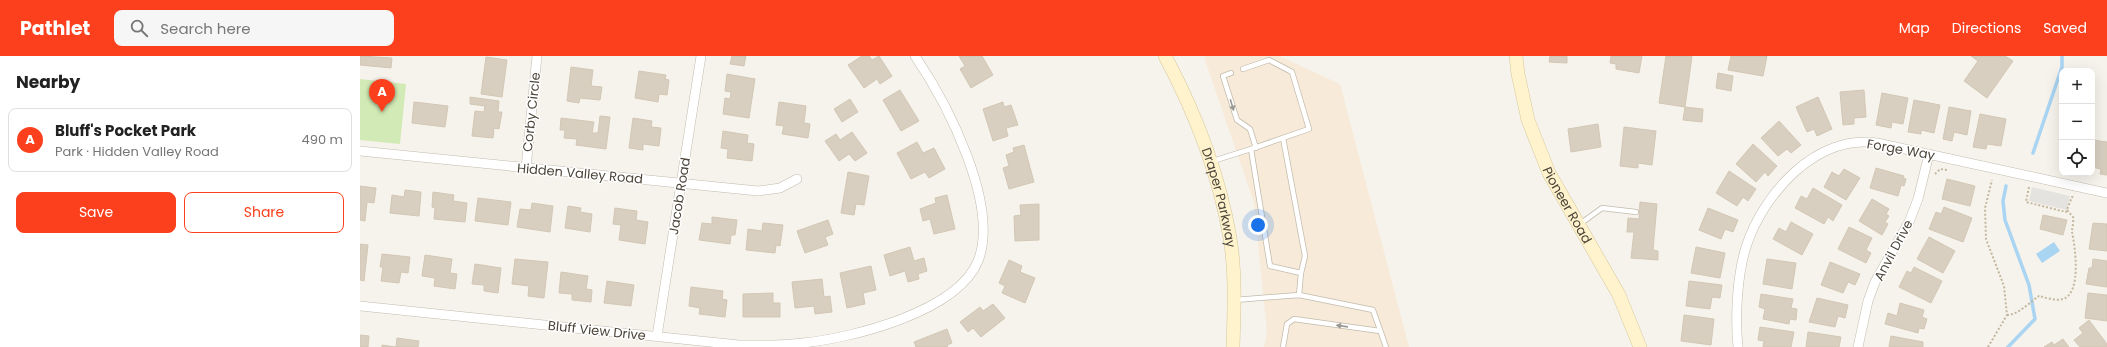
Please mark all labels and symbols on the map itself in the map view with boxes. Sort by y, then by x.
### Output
street label: Corby Circle [518,71,545,153]
pin: A [369,79,395,112]
one-way arrow [1229,100,1235,112]
street label: Forge Way [1865,134,1937,165]
street label: Draper Parkway [1197,145,1240,249]
street label: Jacob Road [664,156,695,236]
street label: Hidden Valley Road [516,159,644,188]
street label: Pioneer Road [1537,164,1596,247]
your location [1248,215,1268,235]
street label: Anvil Drive [1869,216,1918,284]
street label: Bluff View Drive [547,316,647,345]
one-way arrow [1336,323,1348,329]

